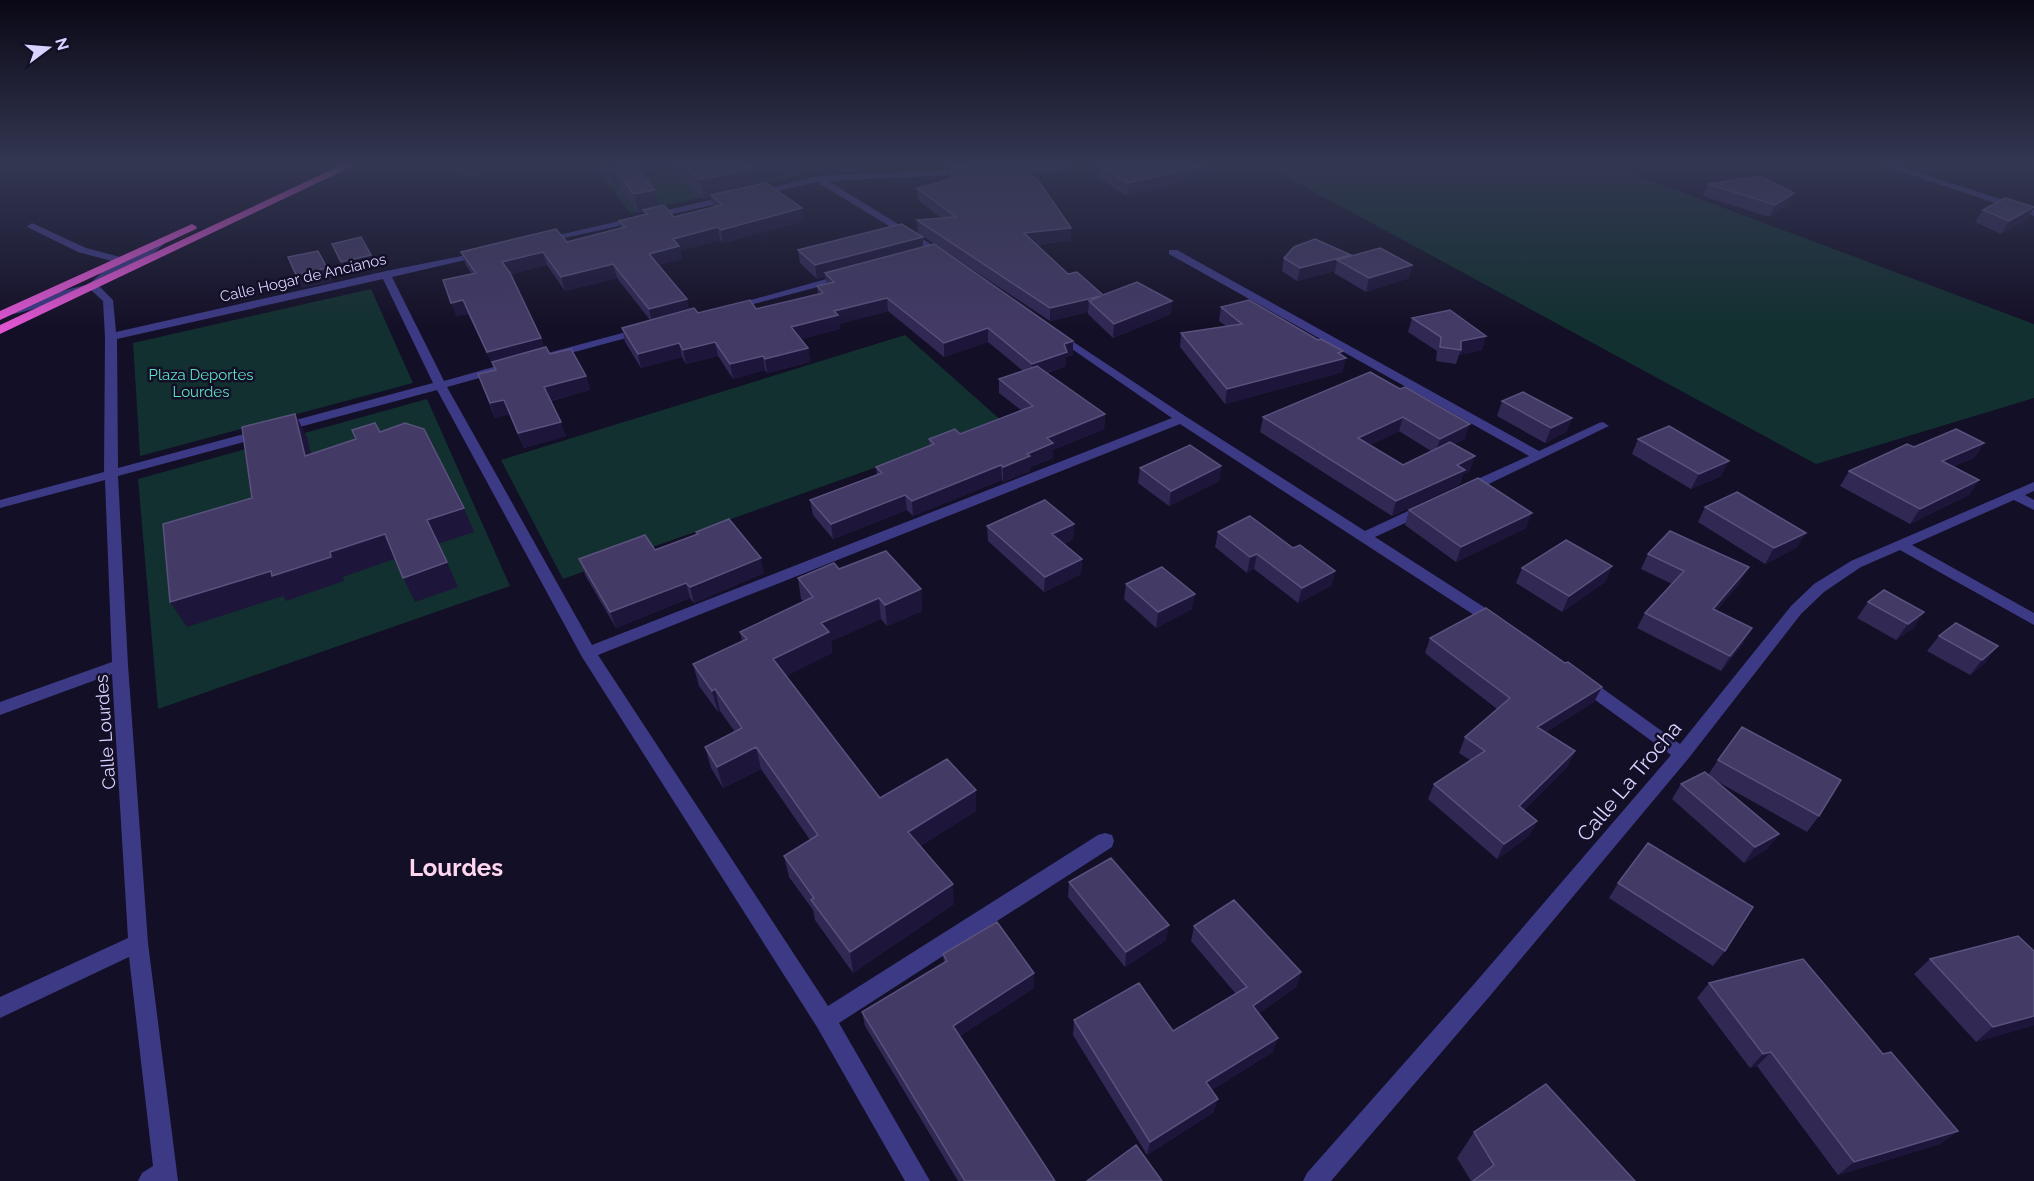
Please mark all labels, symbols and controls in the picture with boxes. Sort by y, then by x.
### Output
north arrow [18,18,78,78]
text: N [51,36,73,52]
street label: Calle Hogar de Ancianos [218,250,388,306]
park label: Plaza Deportes Lourdes [149,366,253,401]
street label: Calle Lourdes [90,673,119,790]
street label: Calle La Trocha [1572,716,1686,846]
district label: Lourdes [409,853,503,882]

